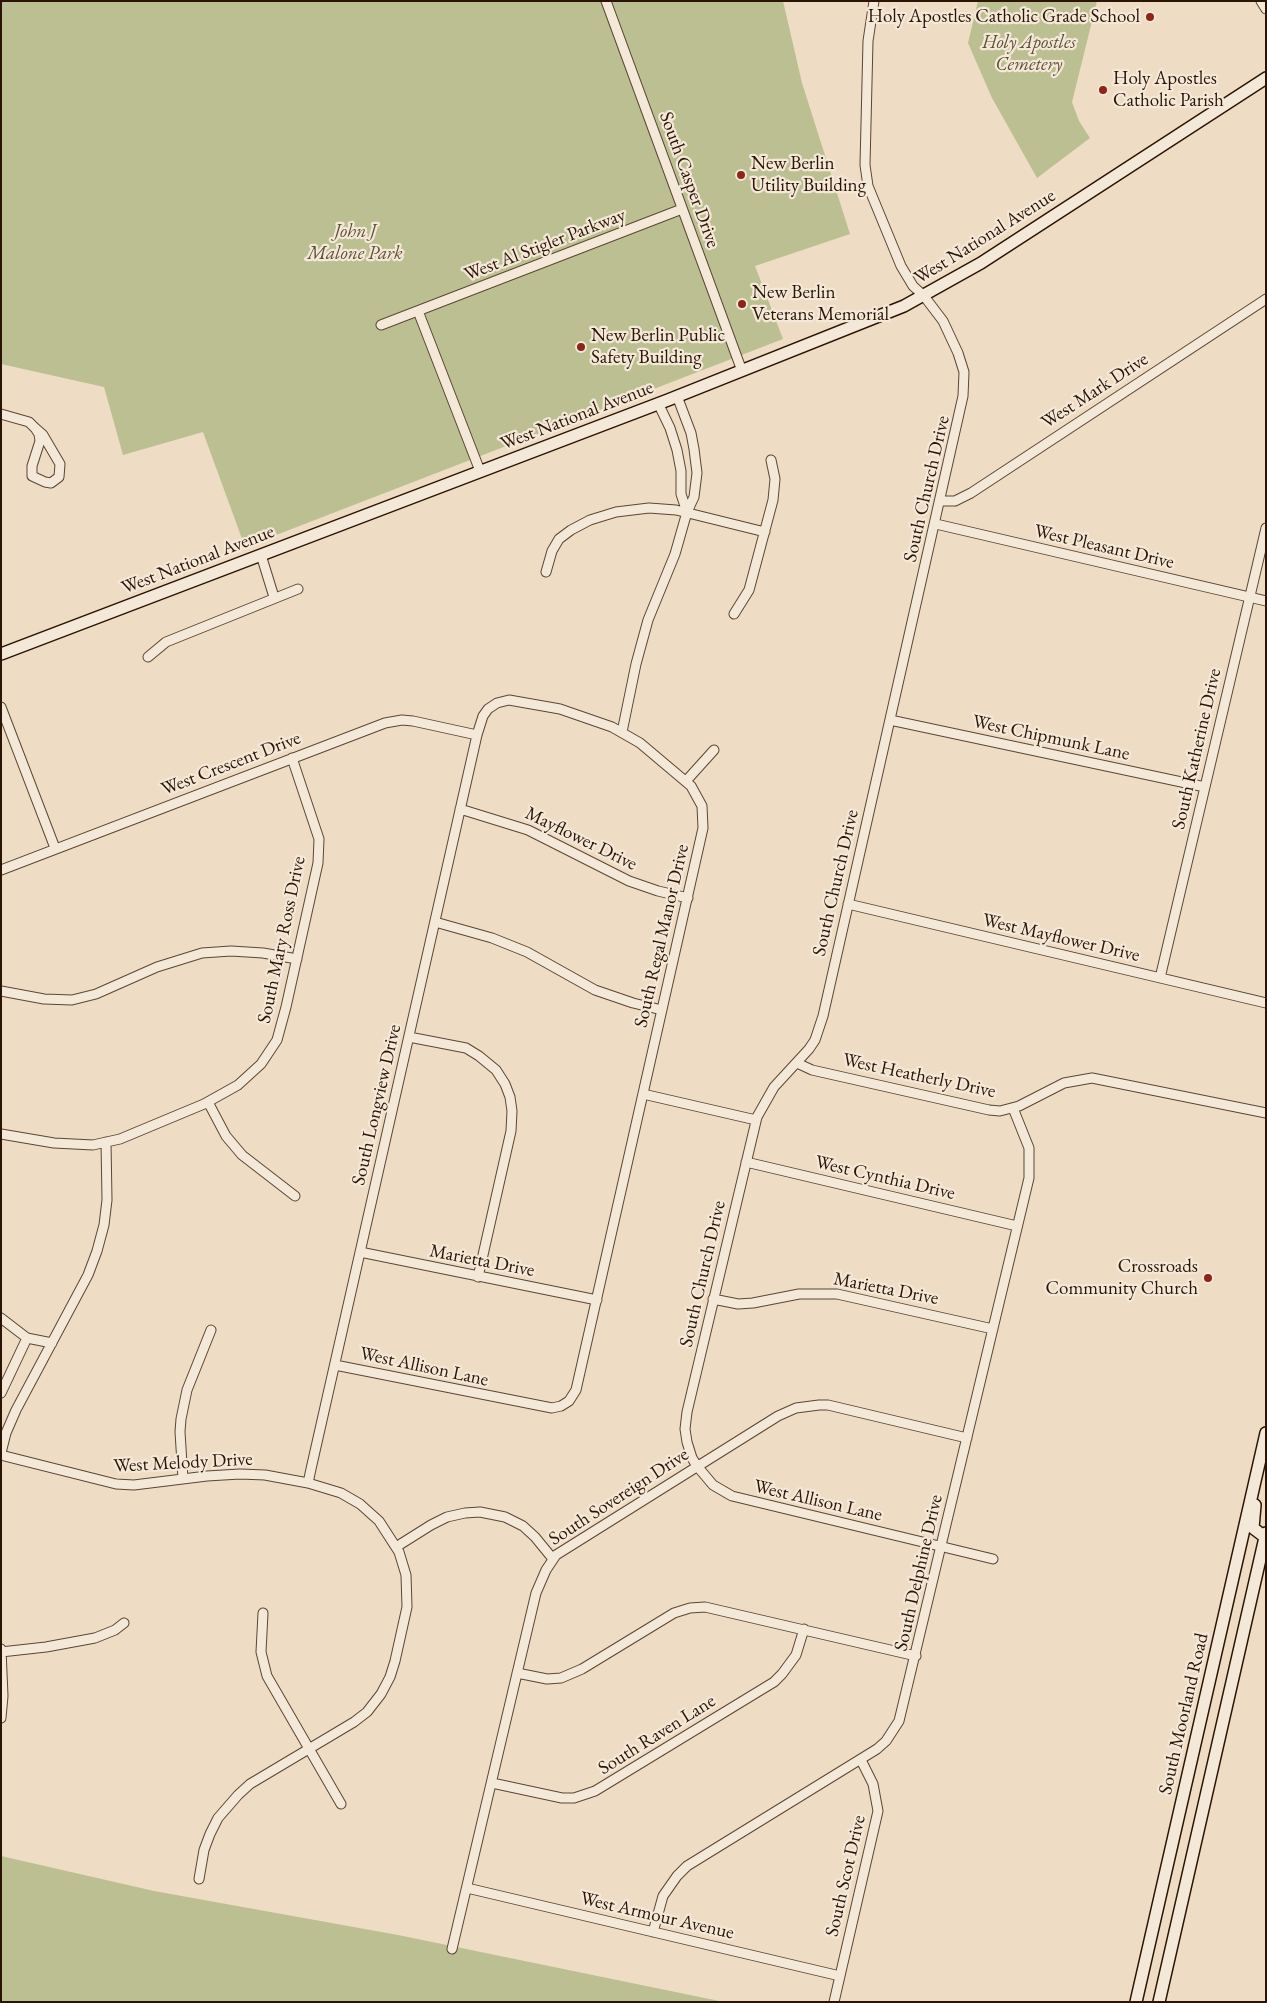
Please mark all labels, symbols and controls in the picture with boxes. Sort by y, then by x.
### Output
place label: Holy Apostles Catholic Grade School [868,6,1140,28]
marker: Holy Apostles Catholic Grade School [1144,11,1156,23]
park label: Holy Apostles Cemetery [982,32,1076,76]
place label: Holy Apostles Catholic Parish [1113,68,1224,112]
marker: Holy Apostles Catholic Parish [1097,84,1109,96]
street label: South Casper Drive [654,109,724,251]
place label: New Berlin Utility Building [751,153,866,197]
marker: New Berlin Utility Building [735,169,747,181]
street label: West National Avenue [910,184,1060,290]
street label: West Al Stigler Parkway [461,204,629,286]
park label: John J Malone Park [307,221,403,265]
place label: New Berlin Veterans Memorial [752,282,889,326]
marker: New Berlin Veterans Memorial [736,298,748,310]
place label: New Berlin Public Safety Building [591,325,725,369]
marker: New Berlin Public Safety Building [575,341,587,353]
street label: West Mark Drive [1037,348,1153,434]
street label: West National Avenue [497,376,657,456]
street label: South Church Drive [899,414,955,564]
street label: West National Avenue [118,520,278,600]
street label: West Pleasant Drive [1032,520,1176,574]
street label: South Katherine Drive [1167,666,1227,832]
street label: West Chipmunk Lane [970,710,1132,766]
street label: West Crescent Drive [158,727,304,801]
street label: Mayflower Drive [521,802,641,876]
street label: South Church Drive [808,808,864,958]
street label: South Regal Manor Drive [630,842,694,1030]
street label: South Mary Ross Drive [253,854,311,1026]
street label: West Mayflower Drive [980,909,1142,967]
street label: South Longview Drive [347,1022,407,1188]
street label: West Heatherly Drive [840,1049,998,1103]
street label: West Cynthia Drive [813,1151,957,1205]
street label: South Church Drive [675,1199,731,1349]
street label: Marietta Drive [427,1240,537,1282]
place label: Crossroads Community Church [1046,1256,1198,1300]
street label: Marietta Drive [831,1268,941,1310]
marker: Crossroads Community Church [1202,1272,1214,1284]
street label: West Allison Lane [357,1342,491,1392]
street label: South Sovereign Drive [545,1443,693,1551]
street label: West Melody Drive [113,1448,253,1478]
street label: West Allison Lane [752,1475,884,1527]
street label: South Delphine Drive [890,1493,948,1653]
street label: South Moorland Road [1154,1631,1214,1797]
street label: South Raven Lane [594,1690,720,1780]
street label: South Scot Drive [821,1813,871,1939]
street label: West Armour Avenue [578,1887,736,1945]

